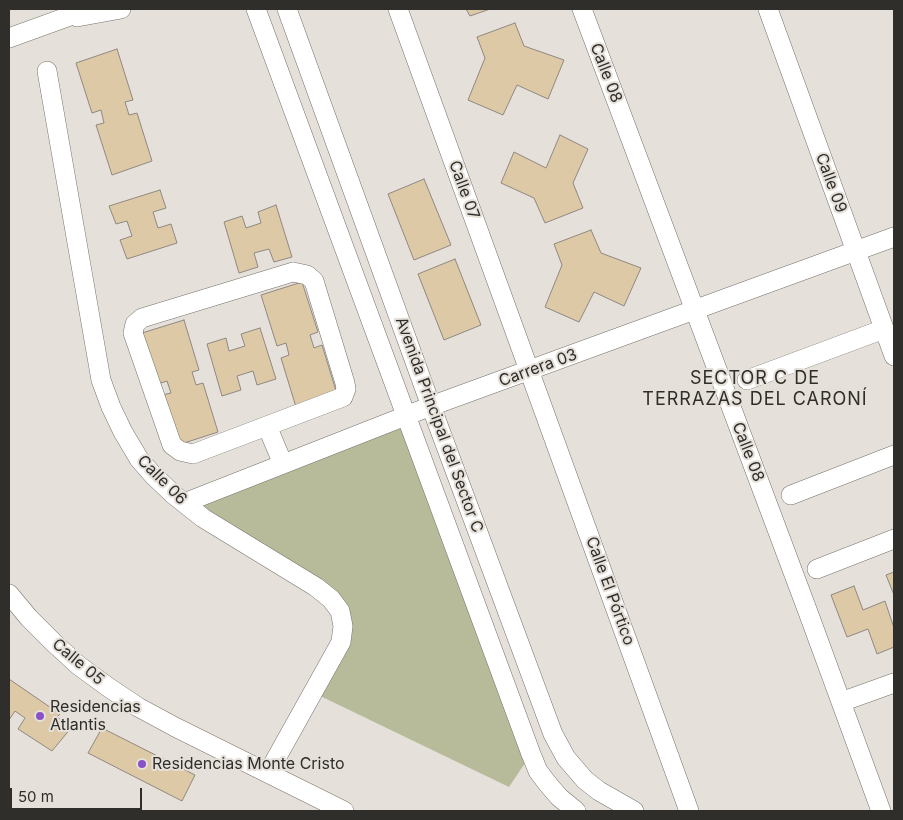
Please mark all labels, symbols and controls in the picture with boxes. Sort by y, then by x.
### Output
street label: Calle 08 [586,41,626,105]
street label: Calle 09 [811,150,851,216]
street label: Calle 07 [445,158,483,222]
street label: Avenida Principal del Sector C [391,315,487,535]
street label: Carrera 03 [496,345,580,391]
district label: SECTOR C DE TERRAZAS DEL CARONÍ [640,368,870,410]
street label: Calle 08 [728,420,768,484]
street label: Calle 06 [133,451,191,509]
street label: Calle El Pórtico [581,534,639,648]
street label: Calle 05 [48,635,108,689]
place label: Residencias Atlantis [50,697,141,735]
marker: Residencias Atlantis [34,710,46,722]
place label: Residencias Monte Cristo [152,754,345,774]
marker: Residencias Monte Cristo [136,758,148,770]
scale bar [12,778,145,810]
text: 50 m [18,787,54,806]

